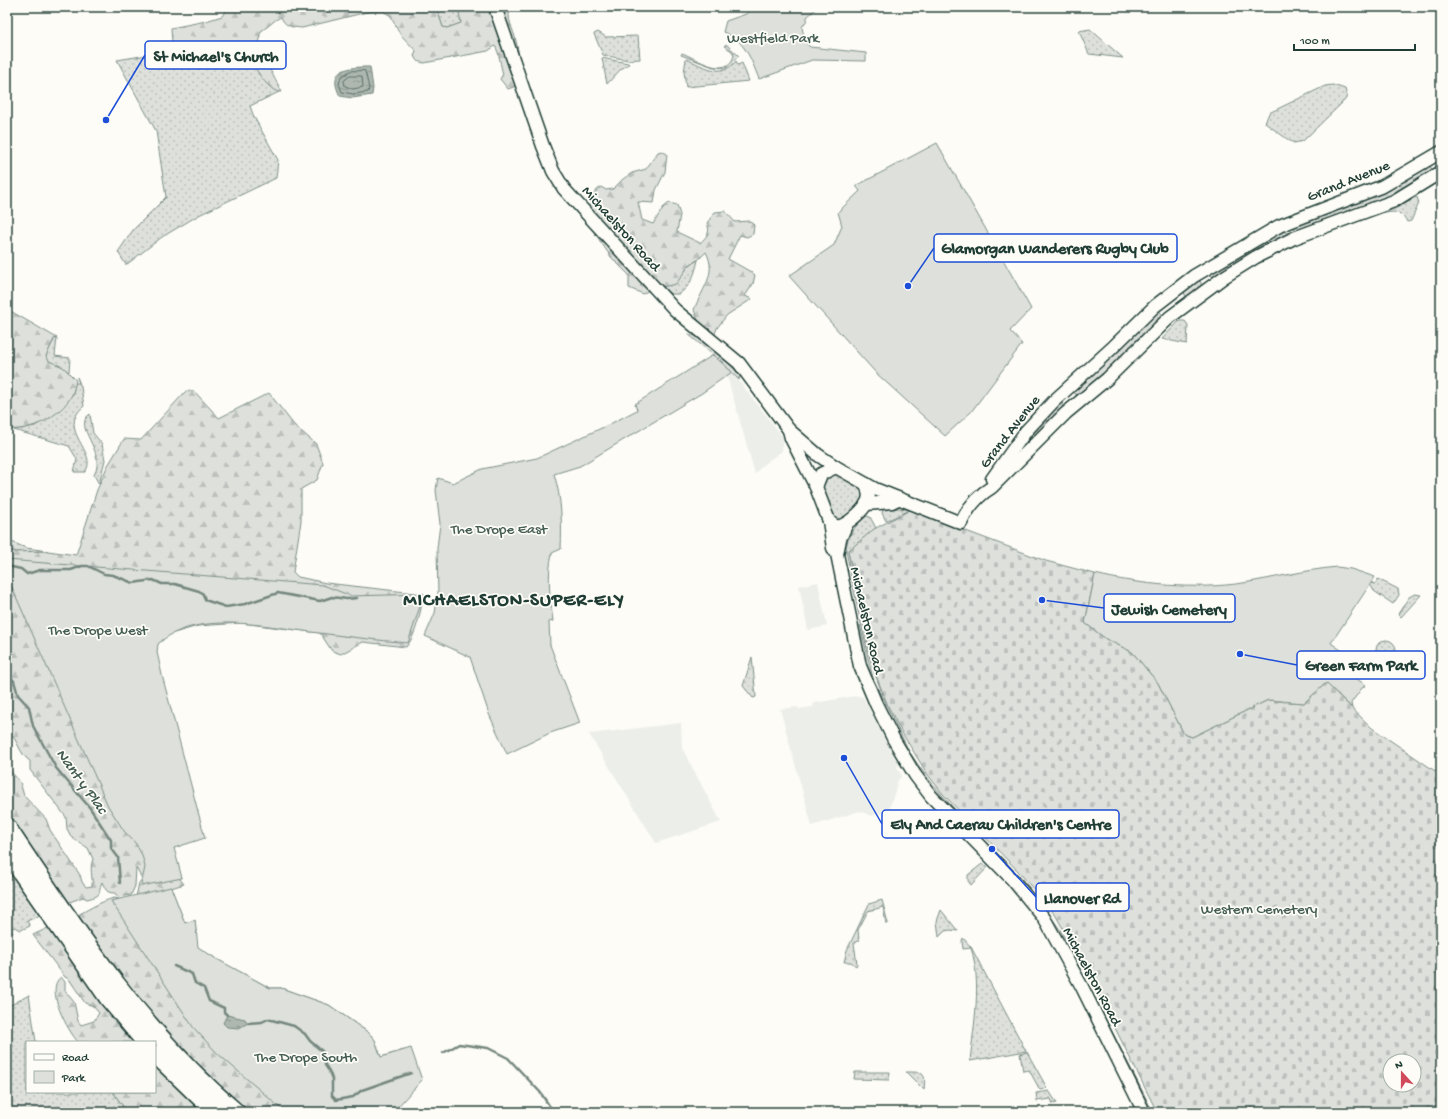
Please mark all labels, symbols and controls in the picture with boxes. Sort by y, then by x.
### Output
scale bar [1294,26,1415,52]
park label: Westfield Park [727,30,820,48]
text: 100 m [1299,35,1330,49]
callout: St Michael's Church [145,41,286,69]
text: St Michael's Church [153,49,279,68]
street label: Grand Avenue [1305,157,1393,207]
street label: Michaelston Road [577,183,664,277]
callout: Glamorgan Wanderers Rugby Club [934,234,1177,262]
text: Glamorgan Wanderers Rugby Club [941,241,1169,260]
street label: Grand Avenue [976,392,1045,472]
park label: The Drope East [450,521,549,539]
street label: Michaelston Road [845,565,887,677]
district label: MICHAELSTON-SUPER-ELY [403,590,625,613]
callout: Jewish Cemetery [1104,594,1235,622]
text: Jewish Cemetery [1110,602,1227,621]
park label: The Drope West [48,622,149,640]
callout: Green Farm Park [1297,651,1425,679]
text: Green Farm Park [1305,658,1419,677]
water label: Nant y Plac [50,746,111,819]
callout: Ely And Caerau Children's Centre [882,810,1119,838]
text: Ely And Caerau Children's Centre [891,817,1112,836]
callout: Llanover Rd [1036,883,1129,911]
text: Llanover Rd [1044,891,1122,910]
park label: Western Cemetery [1201,901,1318,919]
street label: Michaelston Road [1058,925,1125,1030]
legend [26,1041,156,1093]
park label: The Drope South [254,1049,357,1067]
text: Road [62,1052,89,1066]
north arrow [1382,1053,1422,1093]
text: N [1394,1059,1405,1072]
text: Park [61,1072,87,1086]

